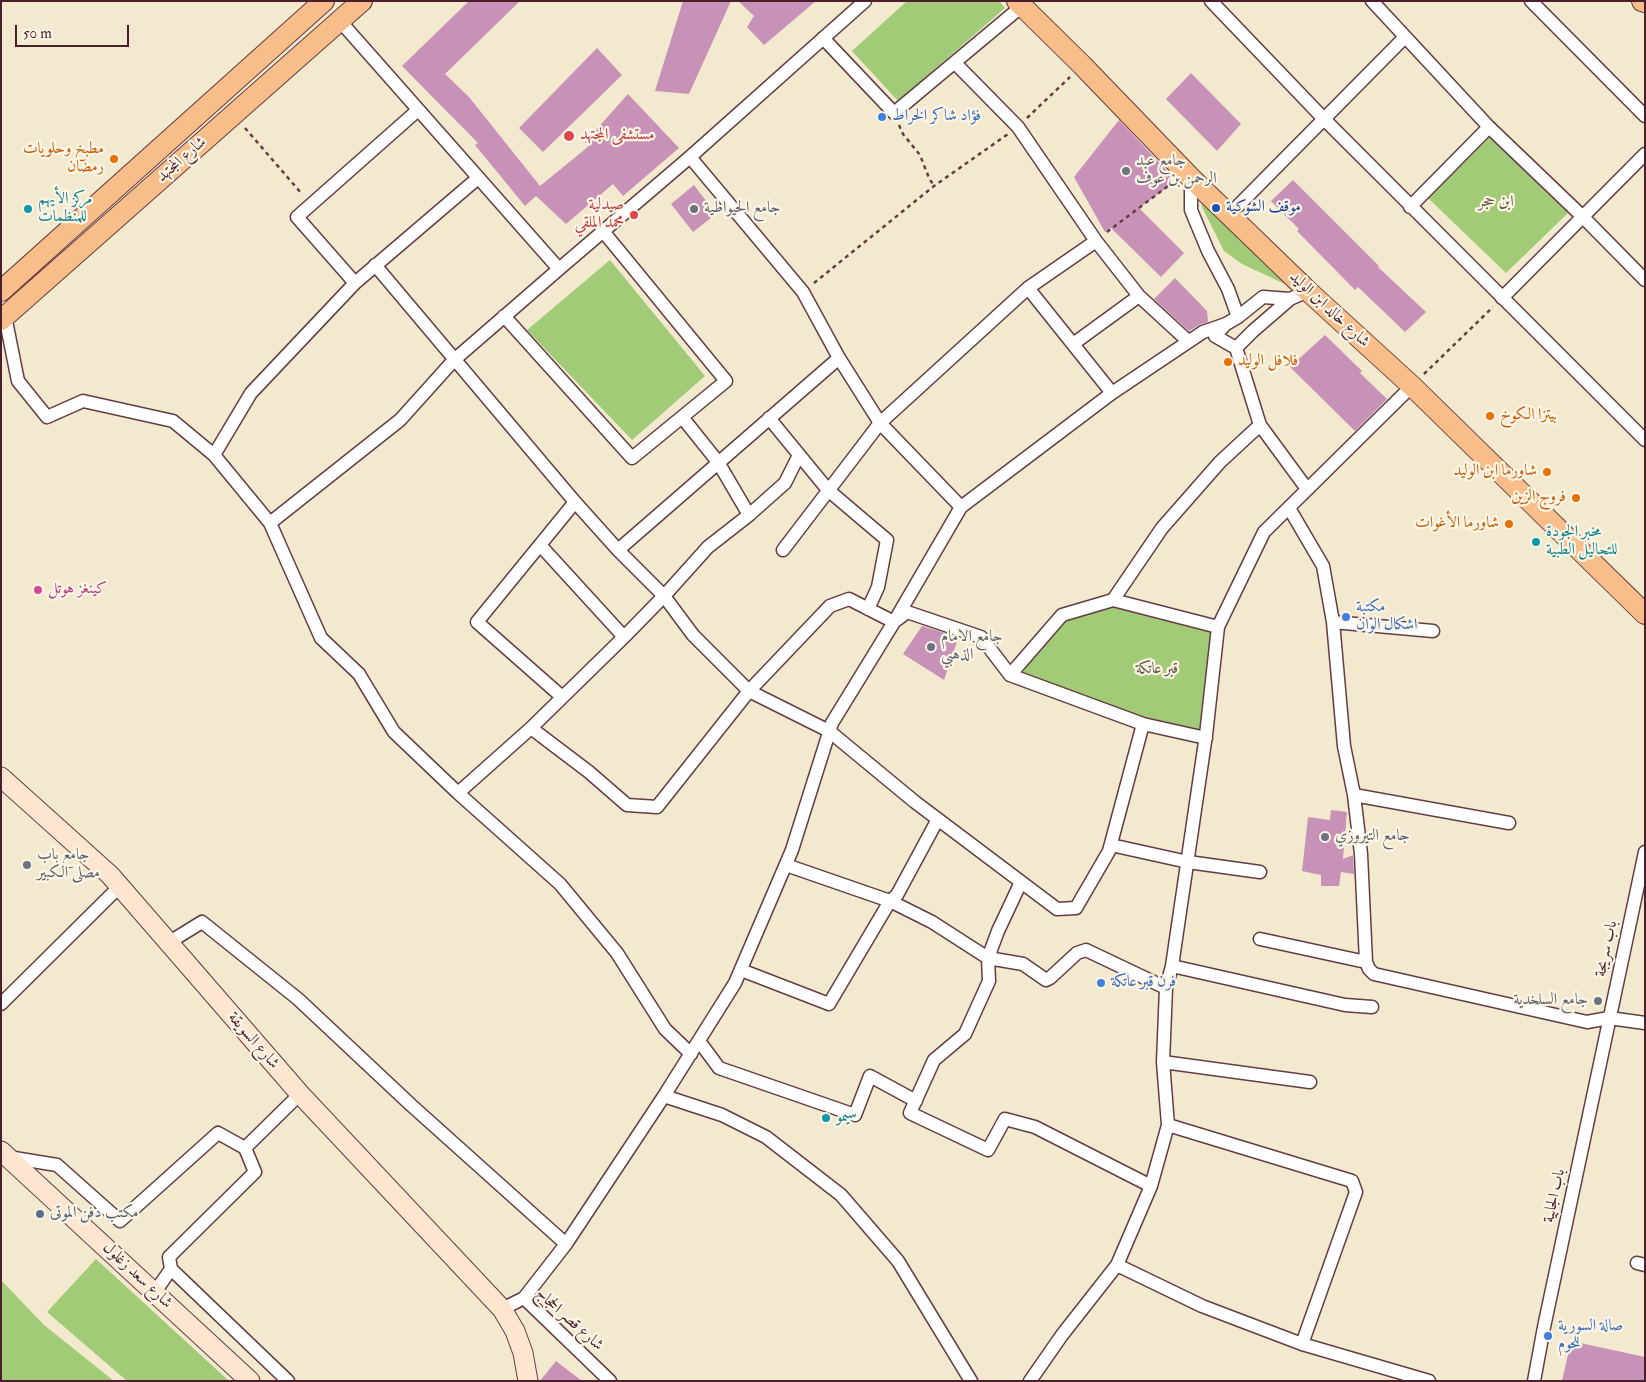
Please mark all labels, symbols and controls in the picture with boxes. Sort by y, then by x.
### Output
scale bar [18,15,131,47]
text: 50 m [23,24,52,43]
place label: فؤاد شاكر الخراط [892,107,981,127]
marker: فؤاد شاكر الخراط [876,111,888,123]
place label: مستشفى المجتهد [580,126,655,146]
marker: مستشفى المجتهد [562,129,576,143]
street label: شارع المجتهد [153,133,211,187]
place label: مطبخ وحلويات رمضان [23,140,104,178]
place label: جامع عبد الرحمن بن عوف [1136,152,1217,190]
marker: مطبخ وحلويات رمضان [108,153,120,165]
marker: جامع عبد الرحمن بن عوف [1120,165,1132,177]
place label: مركز الأيهم للمنظمات [38,190,92,228]
park label: ابن حجر [1478,193,1514,213]
place label: صيدلية محمد الملقي [575,196,624,234]
place label: موقف الشوكية [1226,198,1301,218]
place label: جامع الحيواطية [704,199,780,219]
marker: موقف الشوكية [1210,202,1222,214]
marker: مركز الأيهم للمنظمات [22,203,34,215]
marker: جامع الحيواطية [688,203,700,215]
marker: صيدلية محمد الملقي [628,209,640,221]
street label: شارع خالد ابن الوليد [1285,268,1373,352]
place label: فلافل الوليد [1238,352,1298,372]
marker: فلافل الوليد [1222,356,1234,368]
place label: بيتزا الكوخ [1500,406,1557,426]
marker: بيتزا الكوخ [1484,410,1496,422]
place label: شاورما ابن الوليد [1453,462,1537,482]
marker: شاورما ابن الوليد [1541,466,1553,478]
place label: فروج الزين [1511,488,1566,508]
marker: فروج الزين [1570,492,1582,504]
place label: شاورما الأغوات [1415,514,1499,534]
marker: شاورما الأغوات [1503,518,1515,530]
place label: مخبر الجودة للتحاليل الطبية [1546,523,1618,561]
marker: مخبر الجودة للتحاليل الطبية [1530,536,1542,548]
place label: كينغز هوتل [48,580,107,600]
marker: كينغز هوتل [32,584,44,596]
place label: مكتبة اشكال الوان [1356,598,1417,636]
marker: مكتبة اشكال الوان [1340,611,1352,623]
place label: جامع الامام الذهبي [941,628,1003,666]
marker: جامع الامام الذهبي [925,641,937,653]
park label: قبر عاتكة [1136,660,1178,680]
place label: جامع التيروزي [1335,827,1410,847]
marker: جامع التيروزي [1319,831,1331,843]
place label: جامع باب مصلى الكبير [37,846,100,884]
marker: جامع باب مصلى الكبير [21,859,33,871]
street label: باب سريجة [1592,919,1622,979]
place label: فرن قبر عاتكة [1111,973,1176,993]
marker: فرن قبر عاتكة [1095,977,1107,989]
place label: جامع السلخدية [1513,991,1588,1011]
marker: جامع السلخدية [1592,995,1604,1007]
street label: شارع السويقة [223,1009,283,1073]
place label: سيمو [836,1108,857,1128]
marker: سيمو [820,1112,832,1124]
street label: باب الجابية [1540,1167,1570,1225]
place label: مكتب دفن الموتى [50,1204,139,1224]
marker: مكتب دفن الموتى [34,1208,46,1220]
street label: شارع سعد زغلول [98,1239,176,1313]
street label: شارع قصر الحجاج [531,1285,607,1355]
place label: صالة السورية للحوم [1558,1317,1623,1355]
marker: صالة السورية للحوم [1542,1330,1554,1342]

